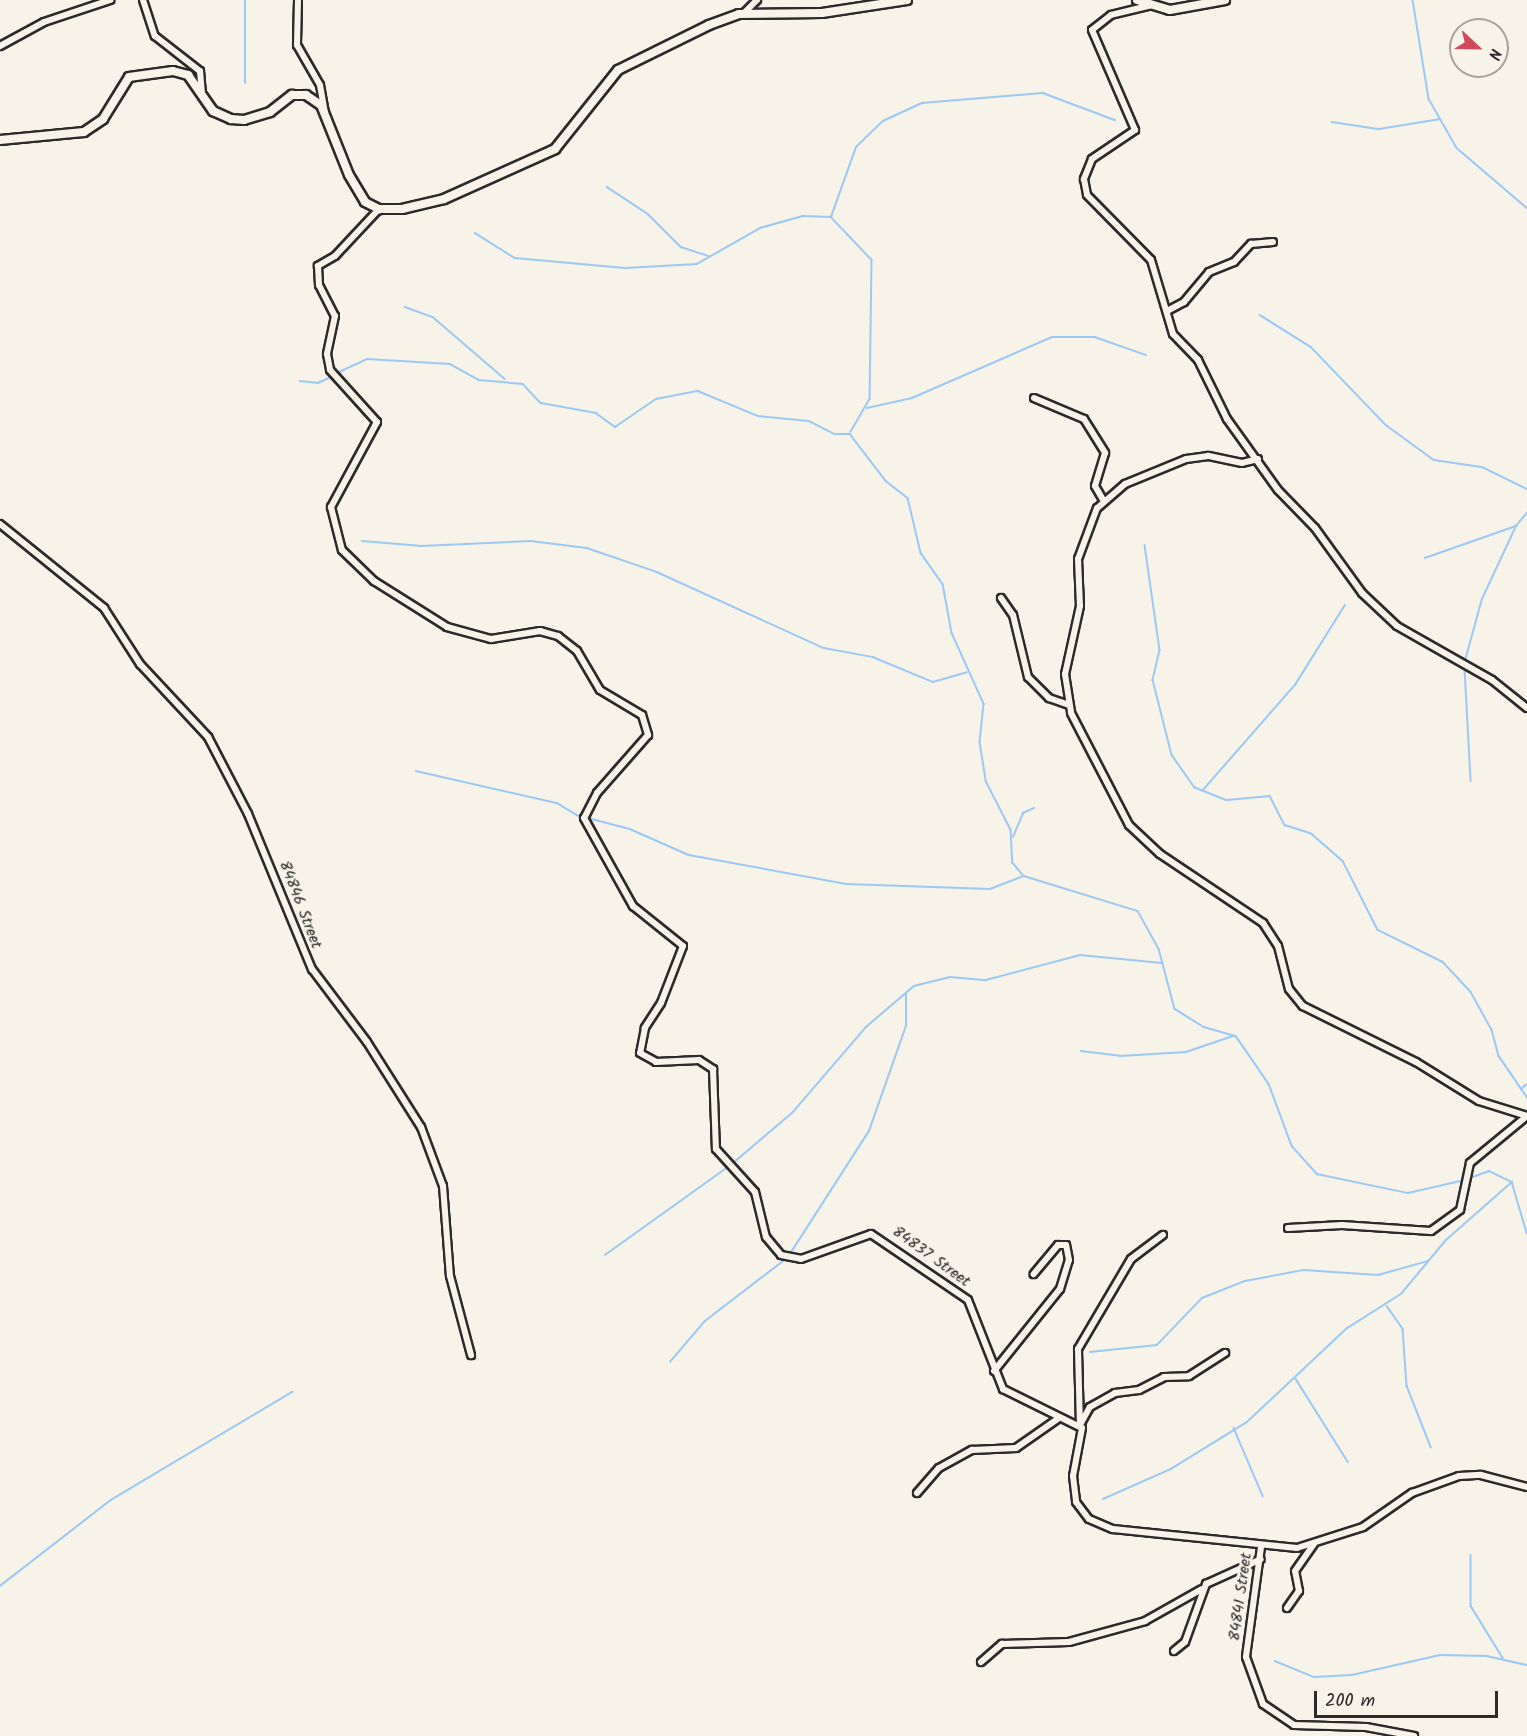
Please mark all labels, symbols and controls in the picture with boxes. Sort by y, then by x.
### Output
north arrow [1449,18,1509,78]
text: N [1481,45,1508,64]
street label: 84846 Street [274,858,326,952]
street label: 84837 Street [888,1222,974,1292]
street label: 84841 Street [1225,1552,1257,1642]
scale bar [1317,1679,1502,1717]
text: 200 m [1325,1687,1375,1716]

